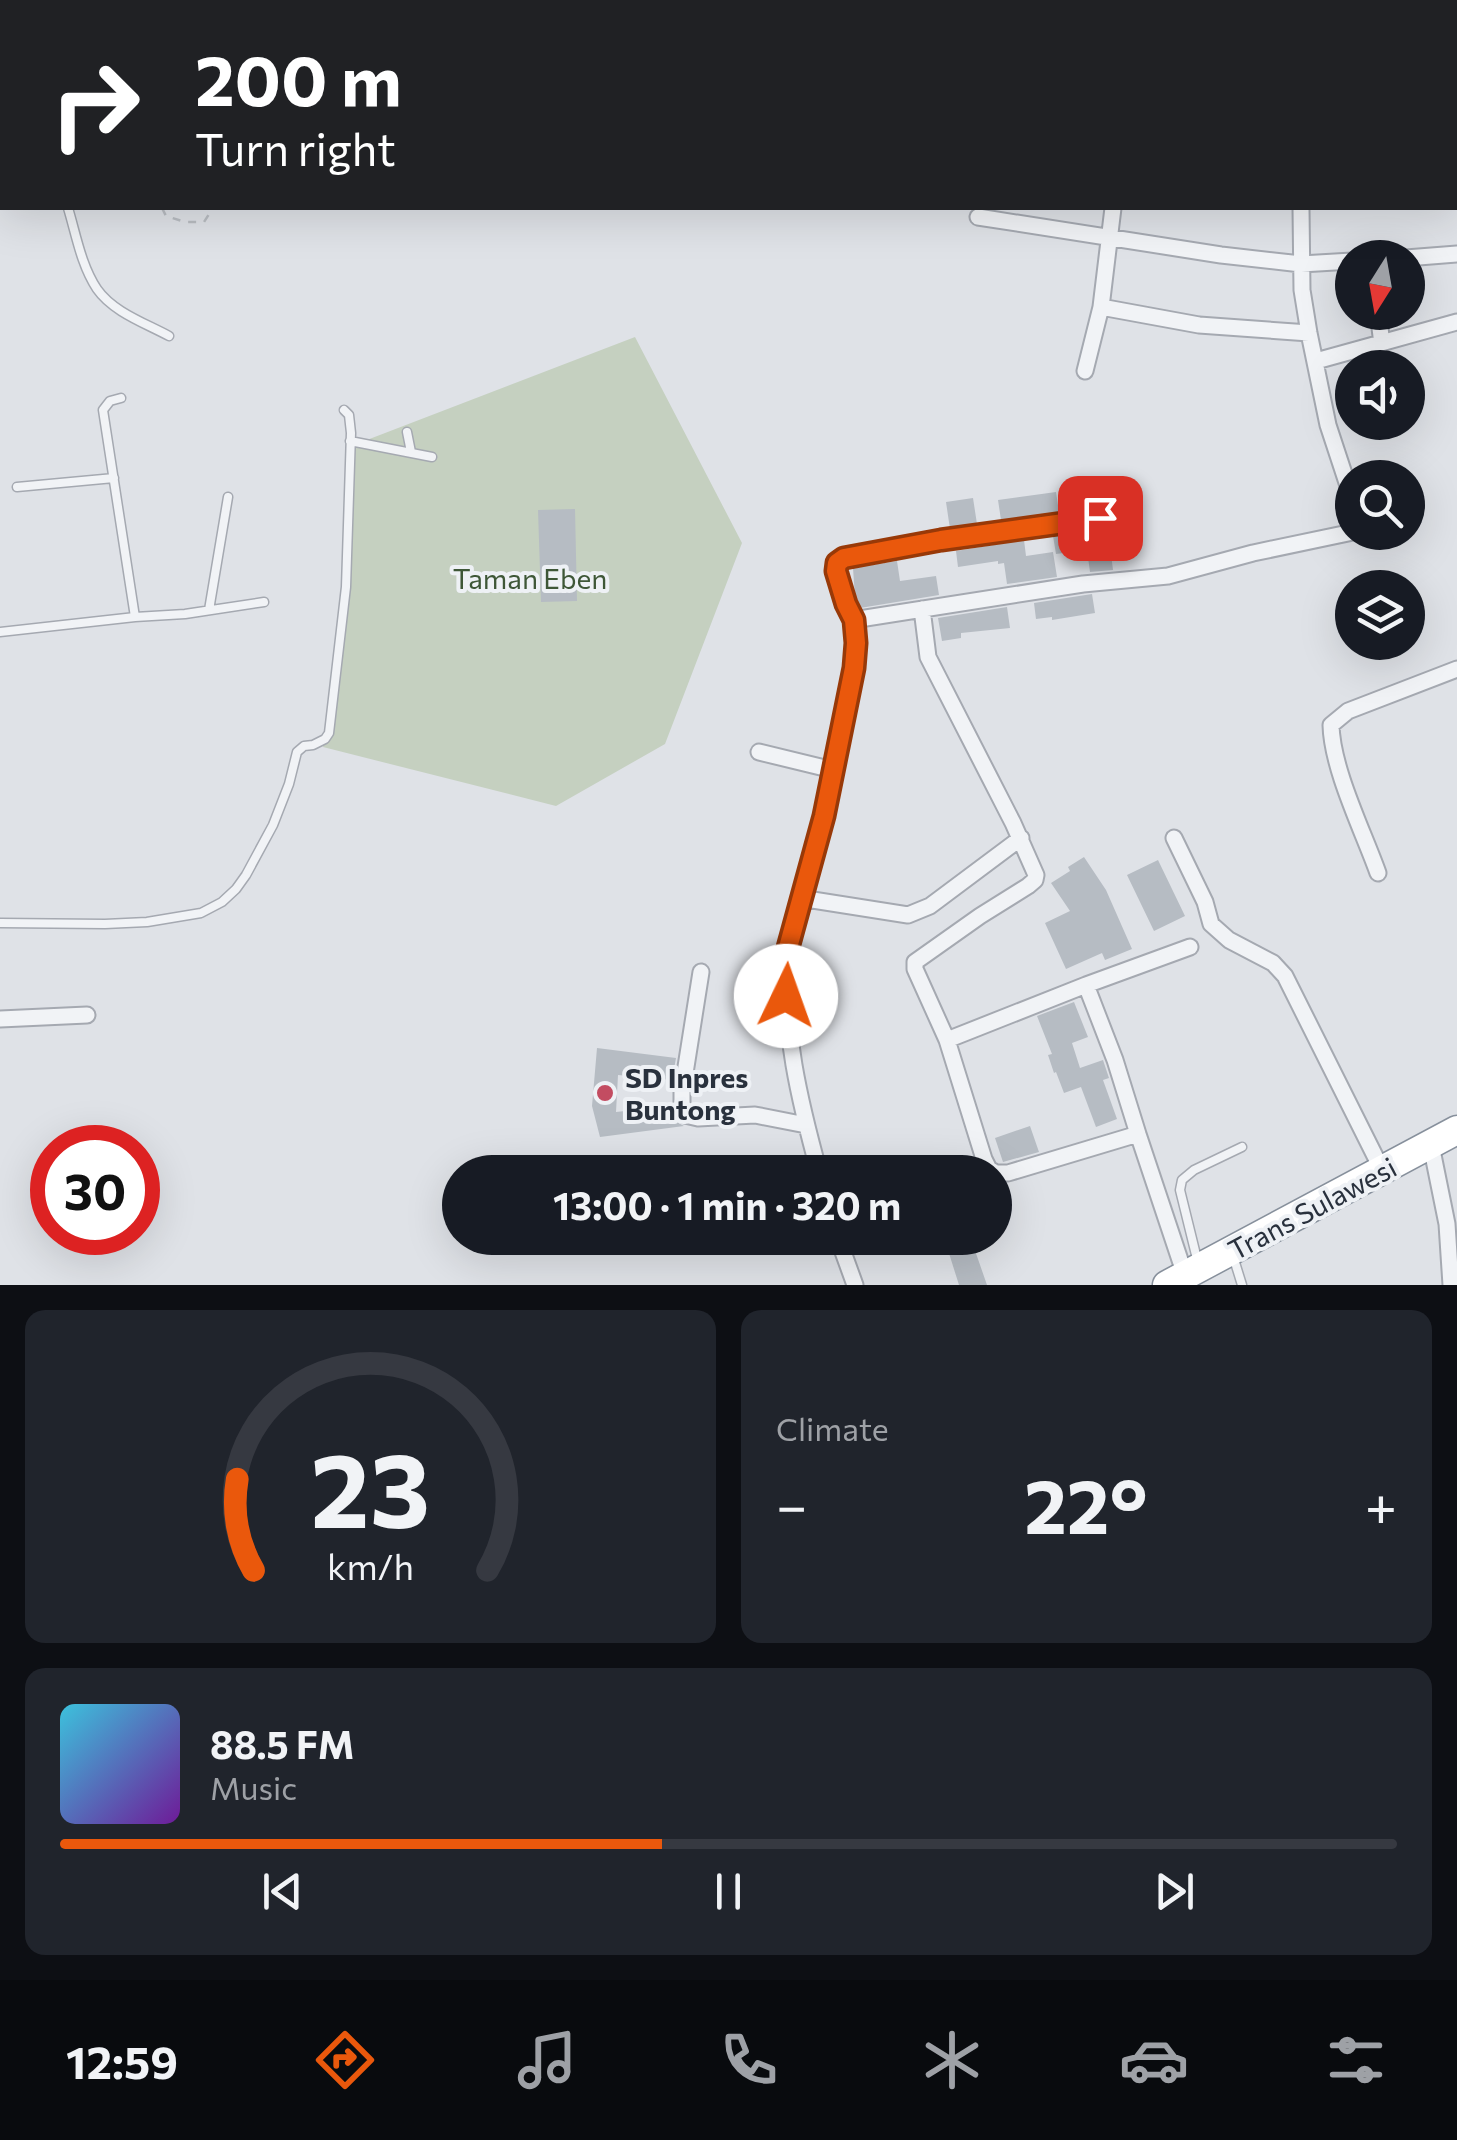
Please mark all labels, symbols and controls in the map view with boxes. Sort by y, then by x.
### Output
text: 200 m [195,35,402,120]
icon: right [30,40,160,170]
text: Turn right [195,120,396,175]
north arrow [1335,240,1425,330]
map controls [1335,240,1425,660]
button: sound [1335,350,1425,440]
button: search [1335,460,1425,550]
pin [1058,476,1143,561]
icon: arrive [1073,491,1128,546]
park label: Taman Eben [453,561,607,595]
button: layers [1335,570,1425,660]
position arrow [734,944,838,1048]
place label: SD Inpres Buntong [625,1060,748,1126]
marker: SD Inpres Buntong [594,1082,616,1104]
speed limit sign: 30 [30,1125,160,1255]
street label: Trans Sulawesi [1222,1149,1402,1267]
text: 13:00 · 1 min · 320 m [553,1181,901,1228]
text: Climate [776,1408,889,1448]
text: 23 [311,1422,430,1549]
text: 22° [1024,1458,1148,1549]
text: − [776,1470,807,1537]
text: + [1365,1470,1397,1537]
text: km/h [327,1544,414,1587]
text: 88.5 FM [210,1720,355,1767]
text: Music [210,1767,297,1807]
icon: previous [255,1864,310,1919]
icon: pause [701,1864,756,1919]
icon: next [1147,1864,1202,1919]
icon: directions [310,2025,380,2095]
icon: music [512,2025,582,2095]
icon: phone [714,2025,784,2095]
icon: climate [917,2025,987,2095]
icon: car [1119,2025,1189,2095]
icon: filters [1321,2025,1391,2095]
text: 12:59 [66,2033,178,2088]

